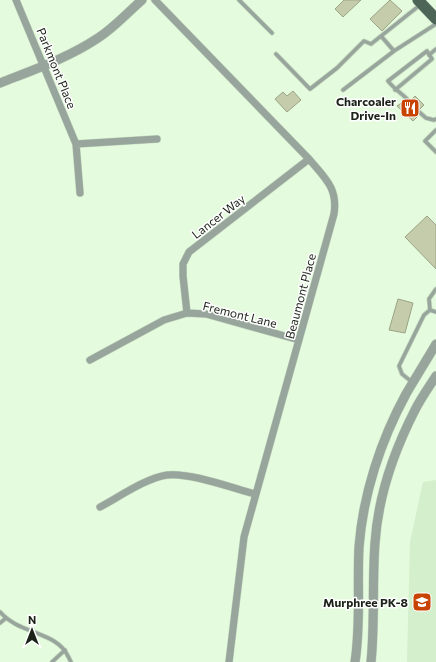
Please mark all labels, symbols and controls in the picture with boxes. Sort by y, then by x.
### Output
street label: Parkmont Place [34,26,80,110]
place label: Charcoaler Drive-In [336,94,396,122]
restaurant icon: Charcoaler Drive-In [399,97,421,119]
street label: Lancer Way [189,191,247,241]
street label: Beaumont Place [282,252,318,340]
street label: Fremont Lane [202,298,278,330]
school or university icon: Murphree PK-8 [411,591,433,613]
place label: Murphree PK-8 [323,595,408,609]
north arrow [12,610,52,650]
text: N [28,613,36,626]

